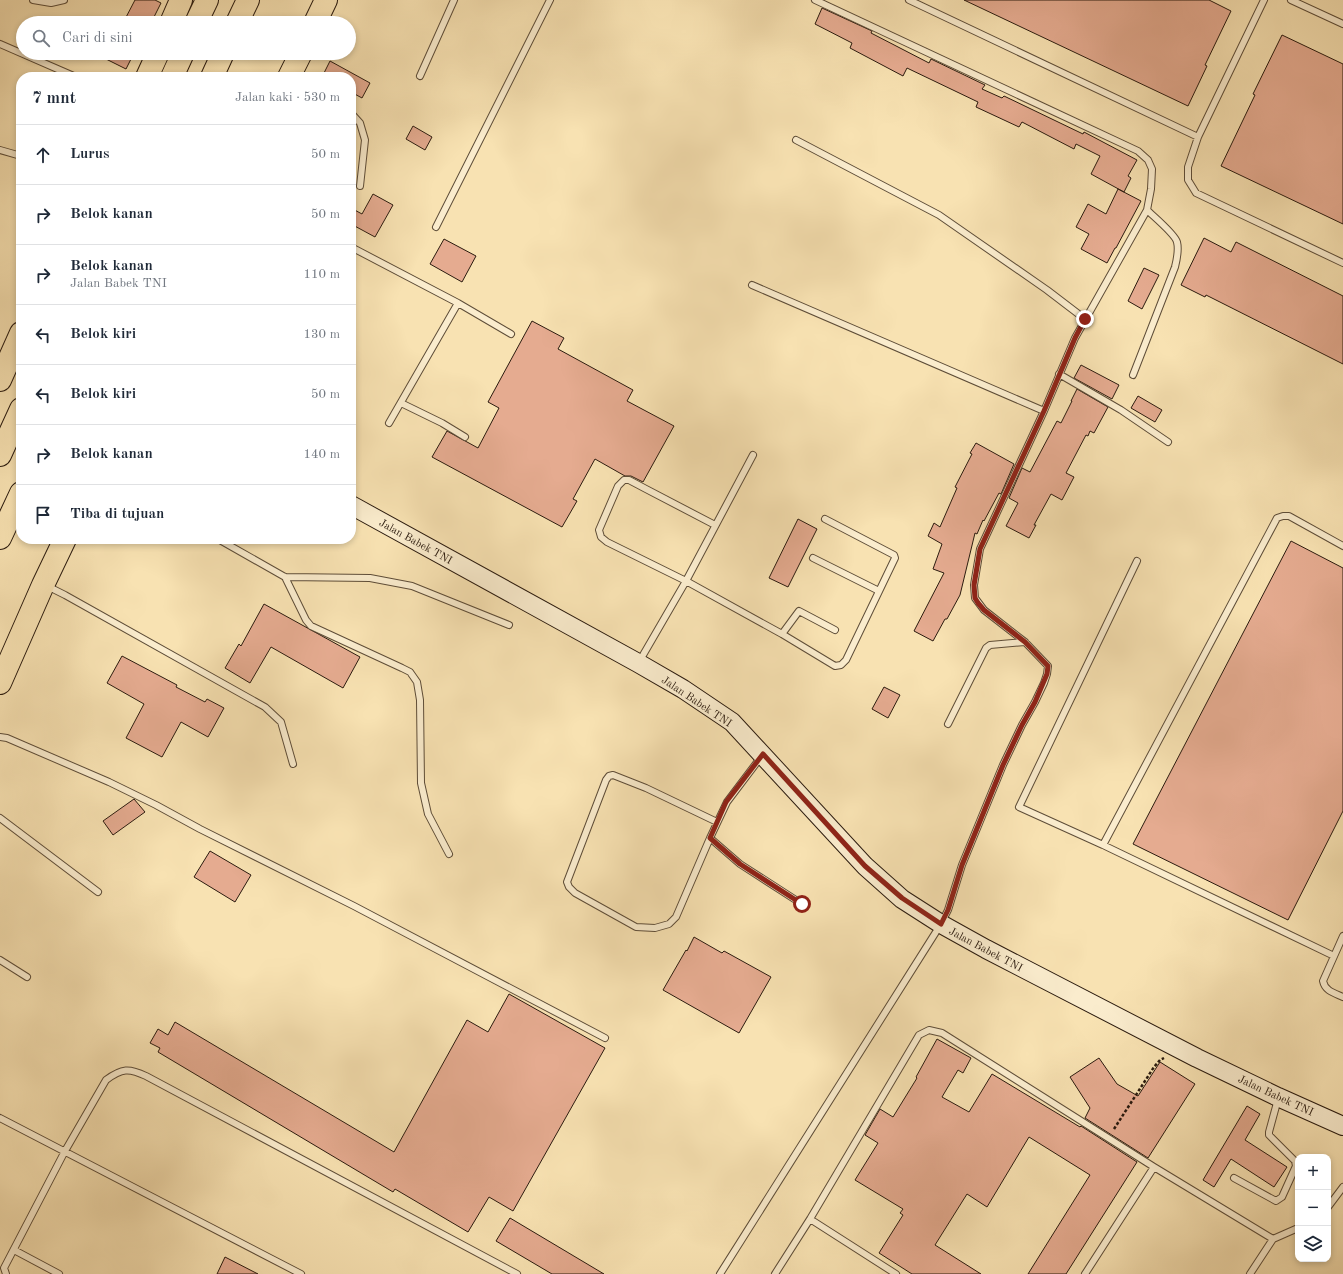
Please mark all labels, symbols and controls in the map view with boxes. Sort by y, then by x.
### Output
search box [16,16,356,60]
icon: search [30,27,52,49]
text: Cari di sini [62,31,133,46]
text: 7 mnt [32,90,76,107]
text: Jalan kaki · 530 m [235,91,340,104]
icon: ahead [32,144,54,166]
text: Lurus [70,147,110,162]
text: 50 m [311,148,340,161]
icon: right [32,204,54,226]
text: Belok kanan [70,207,153,222]
text: 50 m [311,208,340,221]
text: Belok kanan [70,259,153,274]
icon: right [32,264,54,286]
text: 110 m [303,268,340,281]
text: Jalan Babek TNI [70,277,167,290]
route end [1076,310,1094,328]
icon: left [32,324,54,346]
text: Belok kiri [70,327,136,342]
text: 130 m [303,328,340,341]
icon: left [32,384,54,406]
text: Belok kiri [70,387,136,402]
text: 50 m [311,388,340,401]
icon: right [32,444,54,466]
text: Belok kanan [70,447,153,462]
text: 140 m [303,448,340,461]
icon: arrive [32,504,54,526]
text: Tiba di tujuan [70,507,164,522]
street label: Jalan Babek TNI [377,518,454,567]
street label: Jalan Babek TNI [659,675,733,730]
route start [793,895,811,913]
street label: Jalan Babek TNI [947,926,1024,974]
street label: Jalan Babek TNI [1236,1074,1315,1119]
map controls [1295,1154,1331,1262]
button: + [1295,1154,1331,1190]
button: − [1295,1190,1331,1226]
button: layers [1295,1226,1331,1262]

